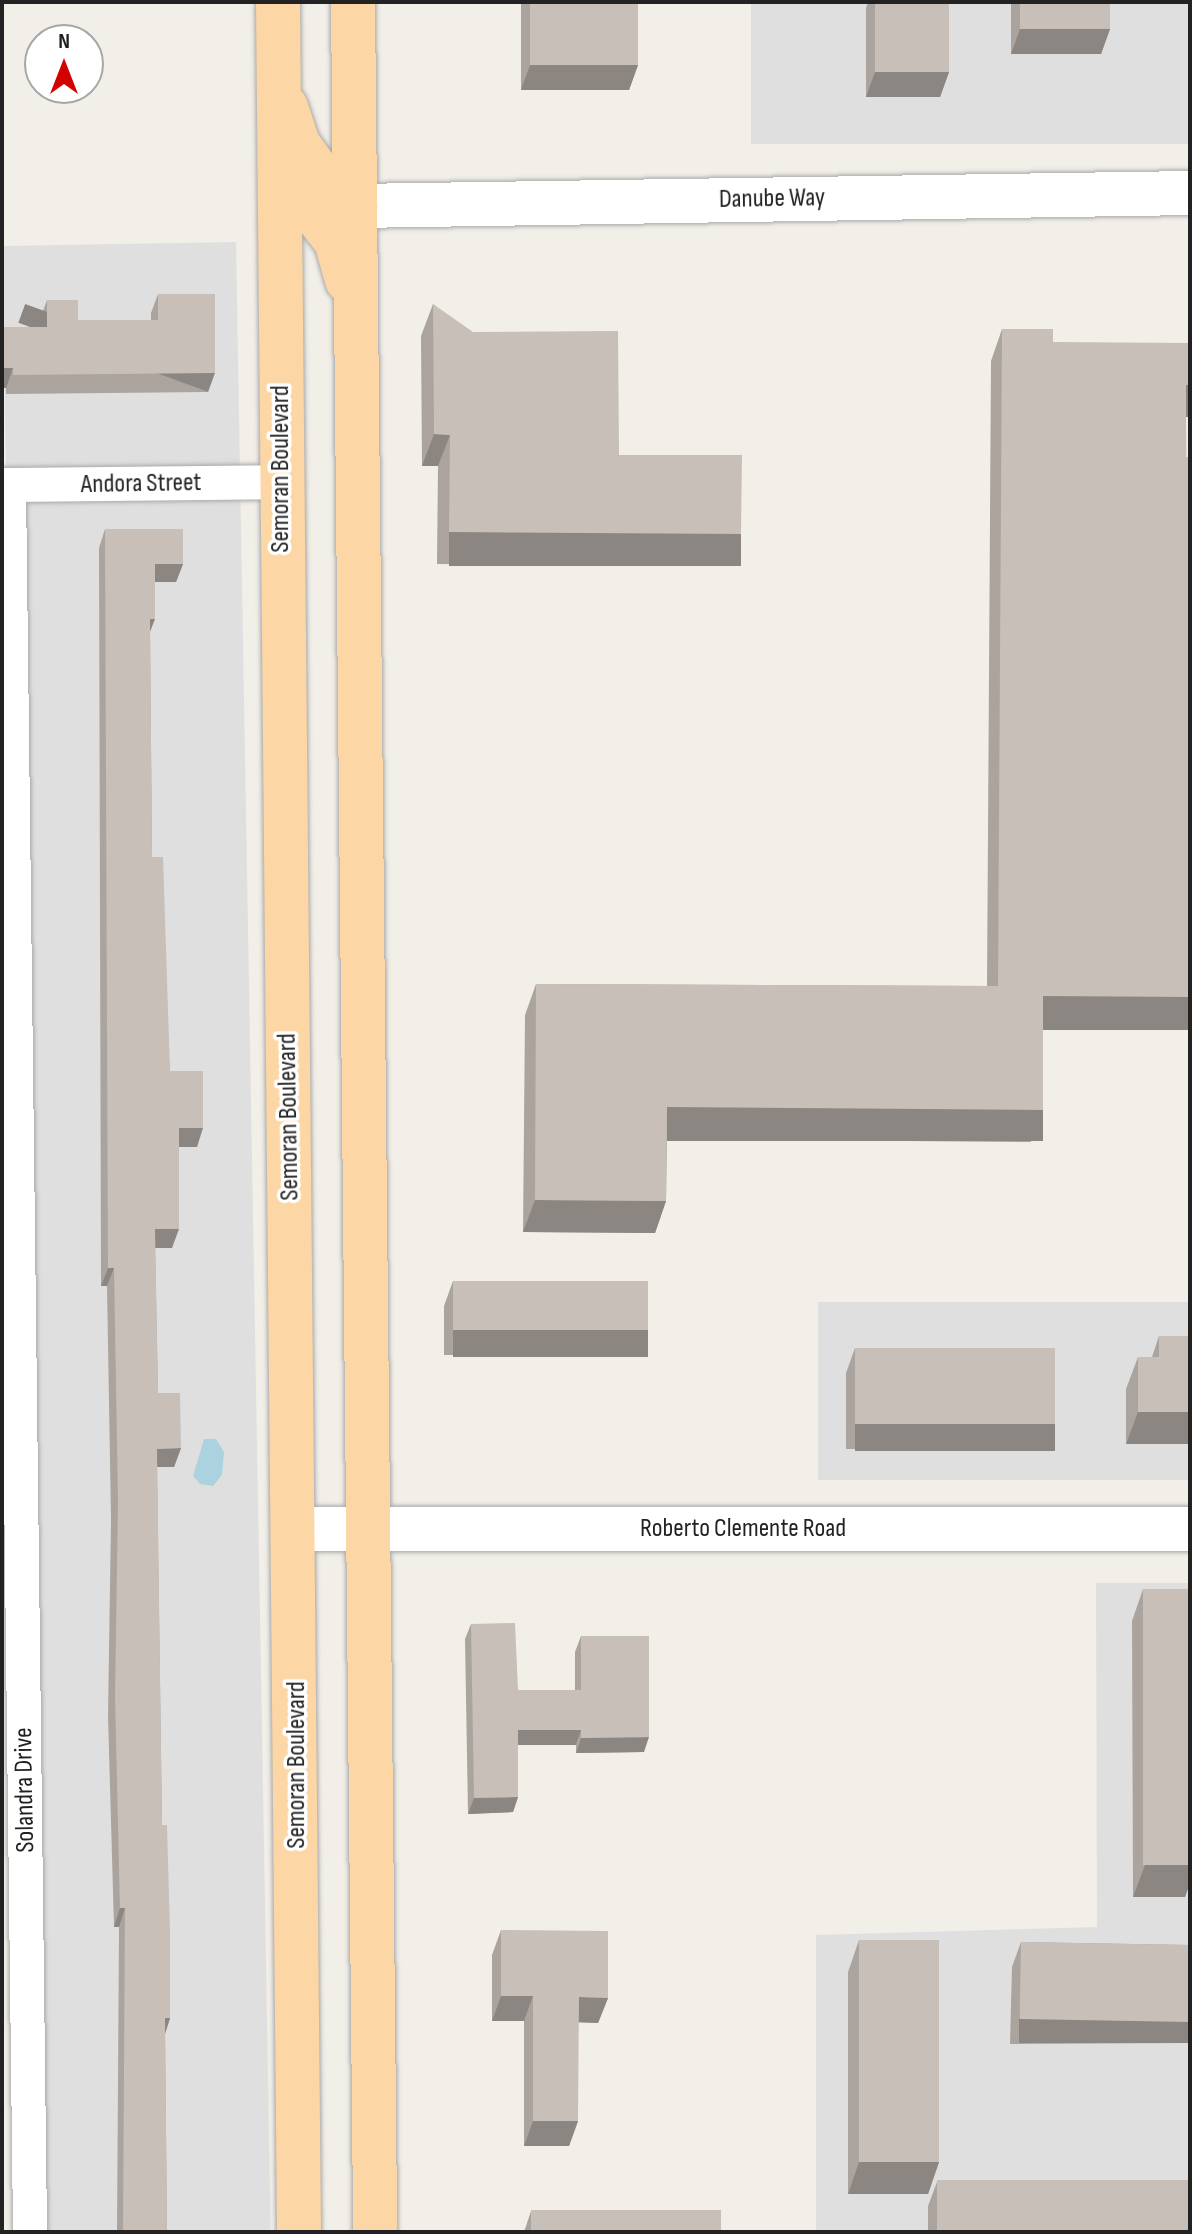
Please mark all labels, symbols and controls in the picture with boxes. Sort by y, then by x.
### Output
north arrow [24,24,104,104]
text: N [58,28,70,55]
street label: Danube Way [719,182,825,216]
street label: Semoran Boulevard [265,385,297,553]
street label: Andora Street [81,467,201,501]
street label: Semoran Boulevard [272,1033,306,1201]
street label: Roberto Clemente Road [640,1513,846,1545]
street label: Semoran Boulevard [281,1681,313,1849]
street label: Solandra Drive [8,1727,42,1853]

